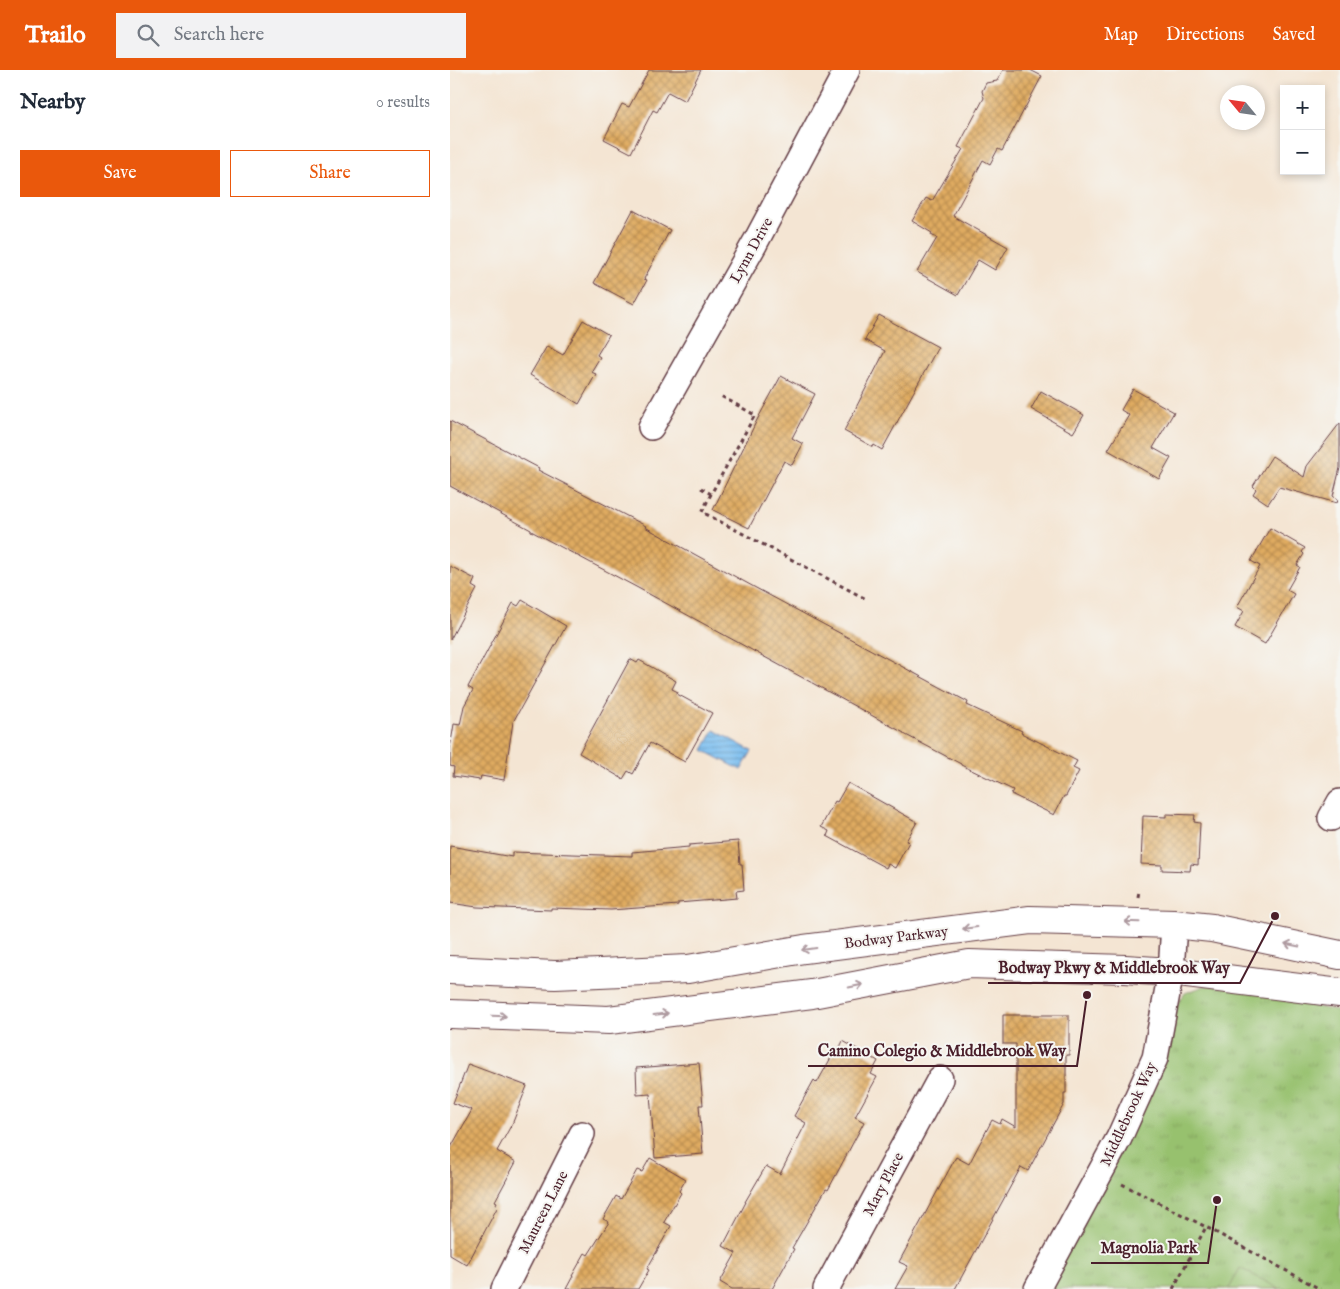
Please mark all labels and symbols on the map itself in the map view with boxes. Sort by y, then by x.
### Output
north arrow [1220,85,1265,130]
street label: Lynn Drive [726,214,777,286]
one-way arrow [1124,918,1140,927]
street label: Bodway Parkway [843,922,950,953]
one-way arrow [962,923,978,933]
one-way arrow [1285,939,1301,949]
one-way arrow [801,944,817,954]
callout: Bodway Pkwy & Middlebrook Way [988,952,1240,983]
text: Bodway Pkwy & Middlebrook Way [998,959,1231,979]
one-way arrow [848,980,864,990]
one-way arrow [652,1009,668,1019]
one-way arrow [490,1011,506,1021]
callout: Camino Colegio & Middlebrook Way [808,1035,1077,1066]
text: Camino Colegio & Middlebrook Way [818,1042,1067,1062]
street label: Middlebrook Way [1096,1058,1161,1169]
street label: Mary Place [859,1149,908,1219]
street label: Maureen Lane [514,1167,573,1257]
callout: Magnolia Park [1091,1232,1208,1263]
text: Magnolia Park [1100,1239,1198,1259]

